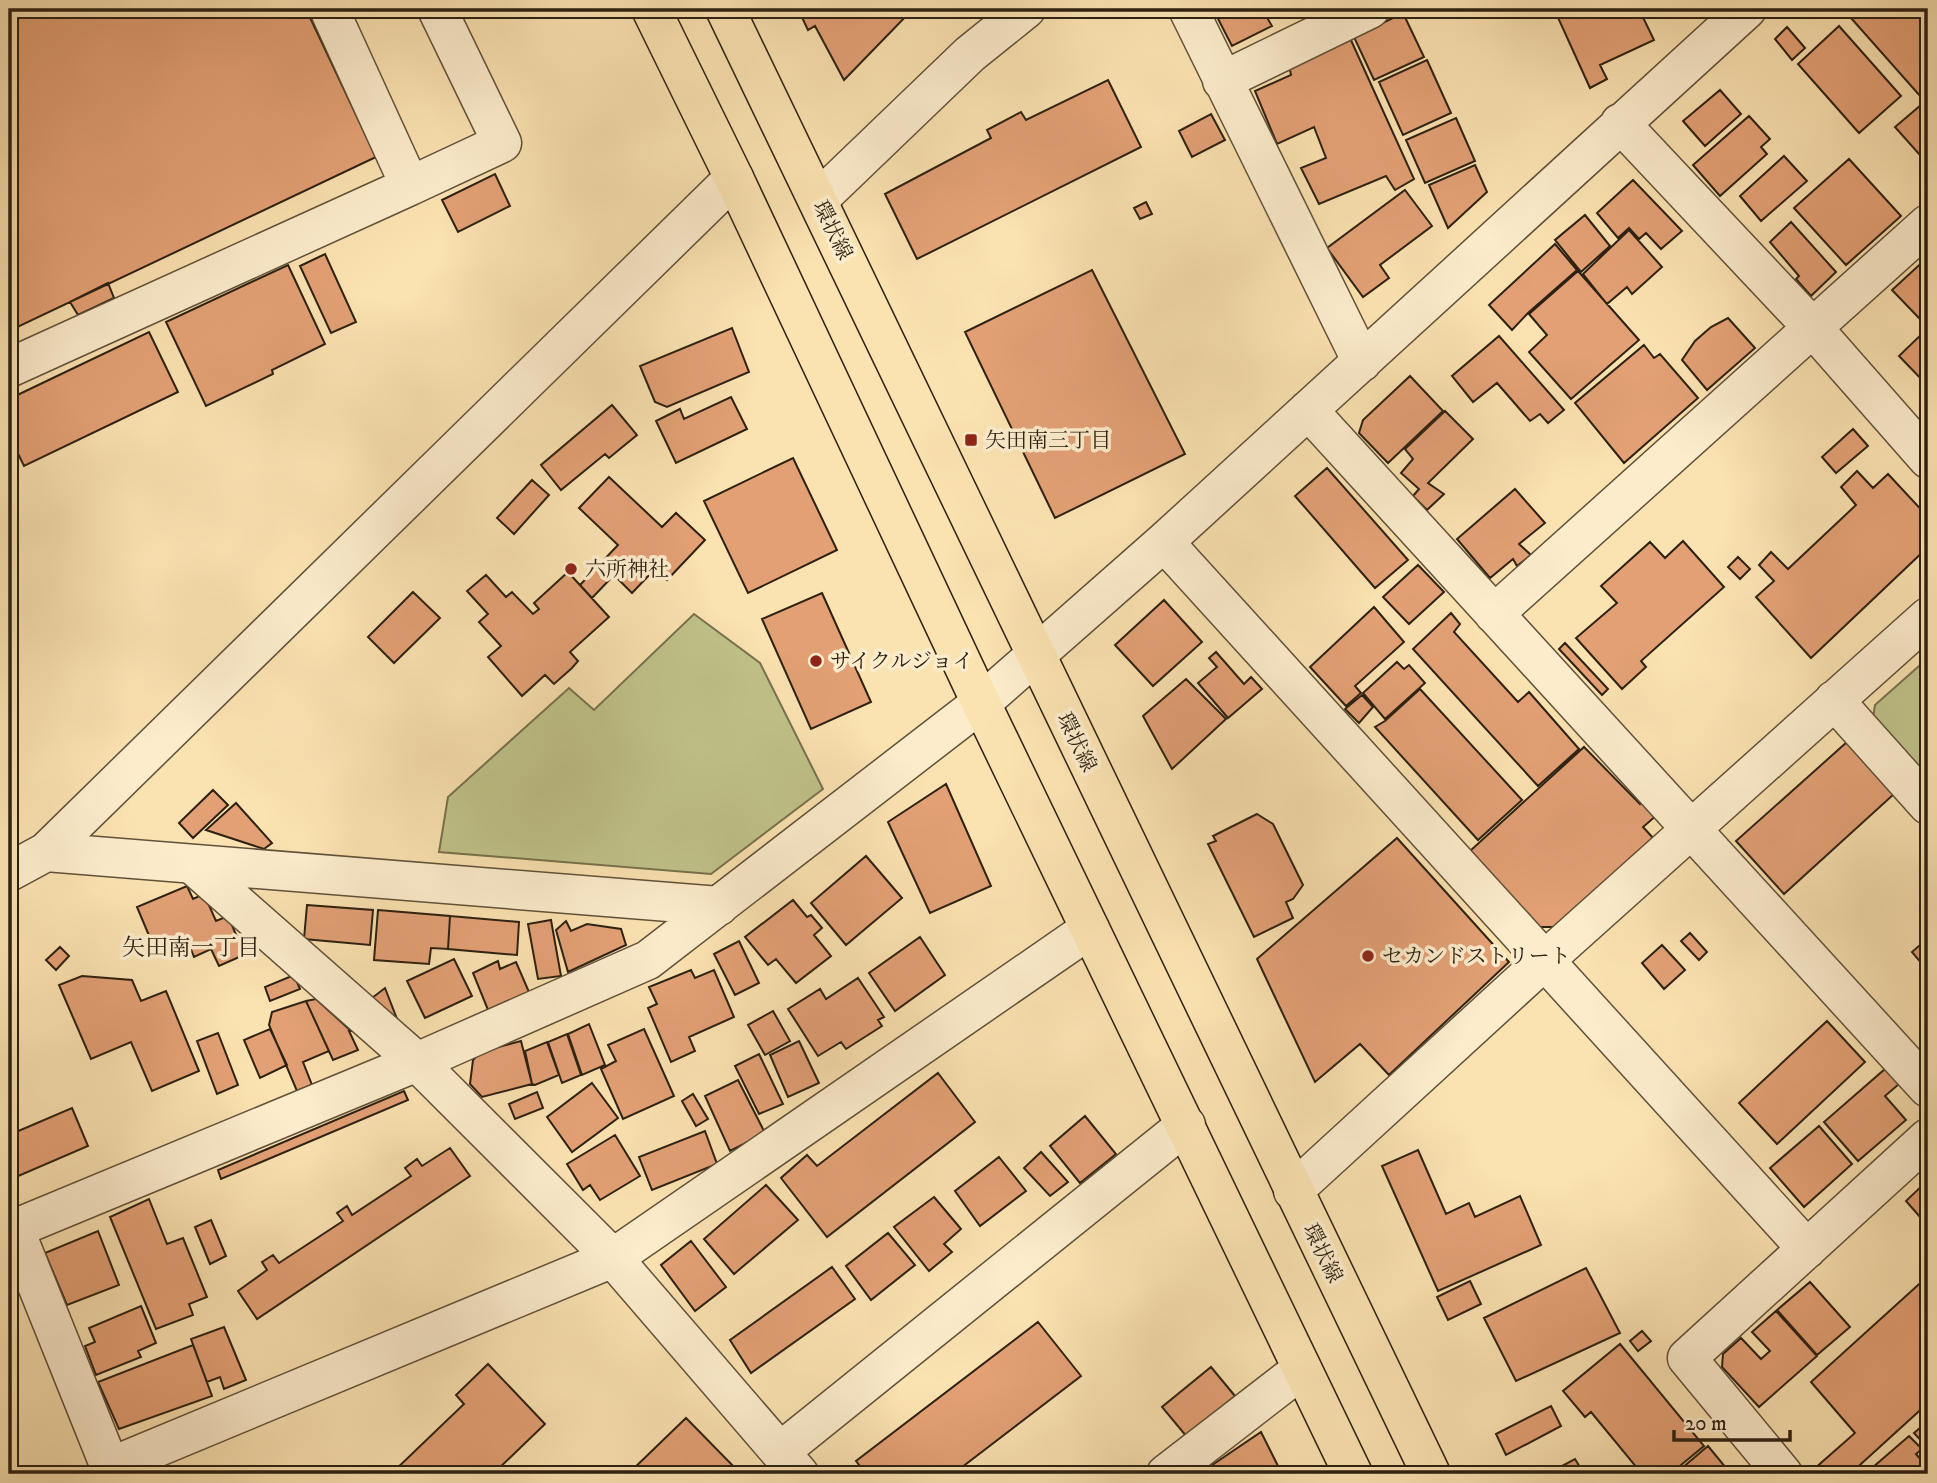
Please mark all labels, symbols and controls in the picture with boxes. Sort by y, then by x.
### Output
street label: 環状線 [807,196,858,264]
place label: 矢田南三丁目 [985,428,1111,454]
marker: 矢田南三丁目 [963,432,979,448]
place label: 六所神社 [585,557,669,583]
marker: 六所神社 [563,561,579,577]
place label: サイクルジョイ [830,649,974,675]
marker: サイクルジョイ [808,653,824,669]
street label: 環状線 [1051,708,1102,776]
district label: 矢田南一丁目 [122,934,260,963]
place label: セカンドストリート [1382,944,1571,970]
marker: セカンドストリート [1360,948,1376,964]
street label: 環状線 [1297,1219,1348,1287]
scale bar [1674,1399,1790,1443]
text: 20 m [1685,1411,1727,1437]

